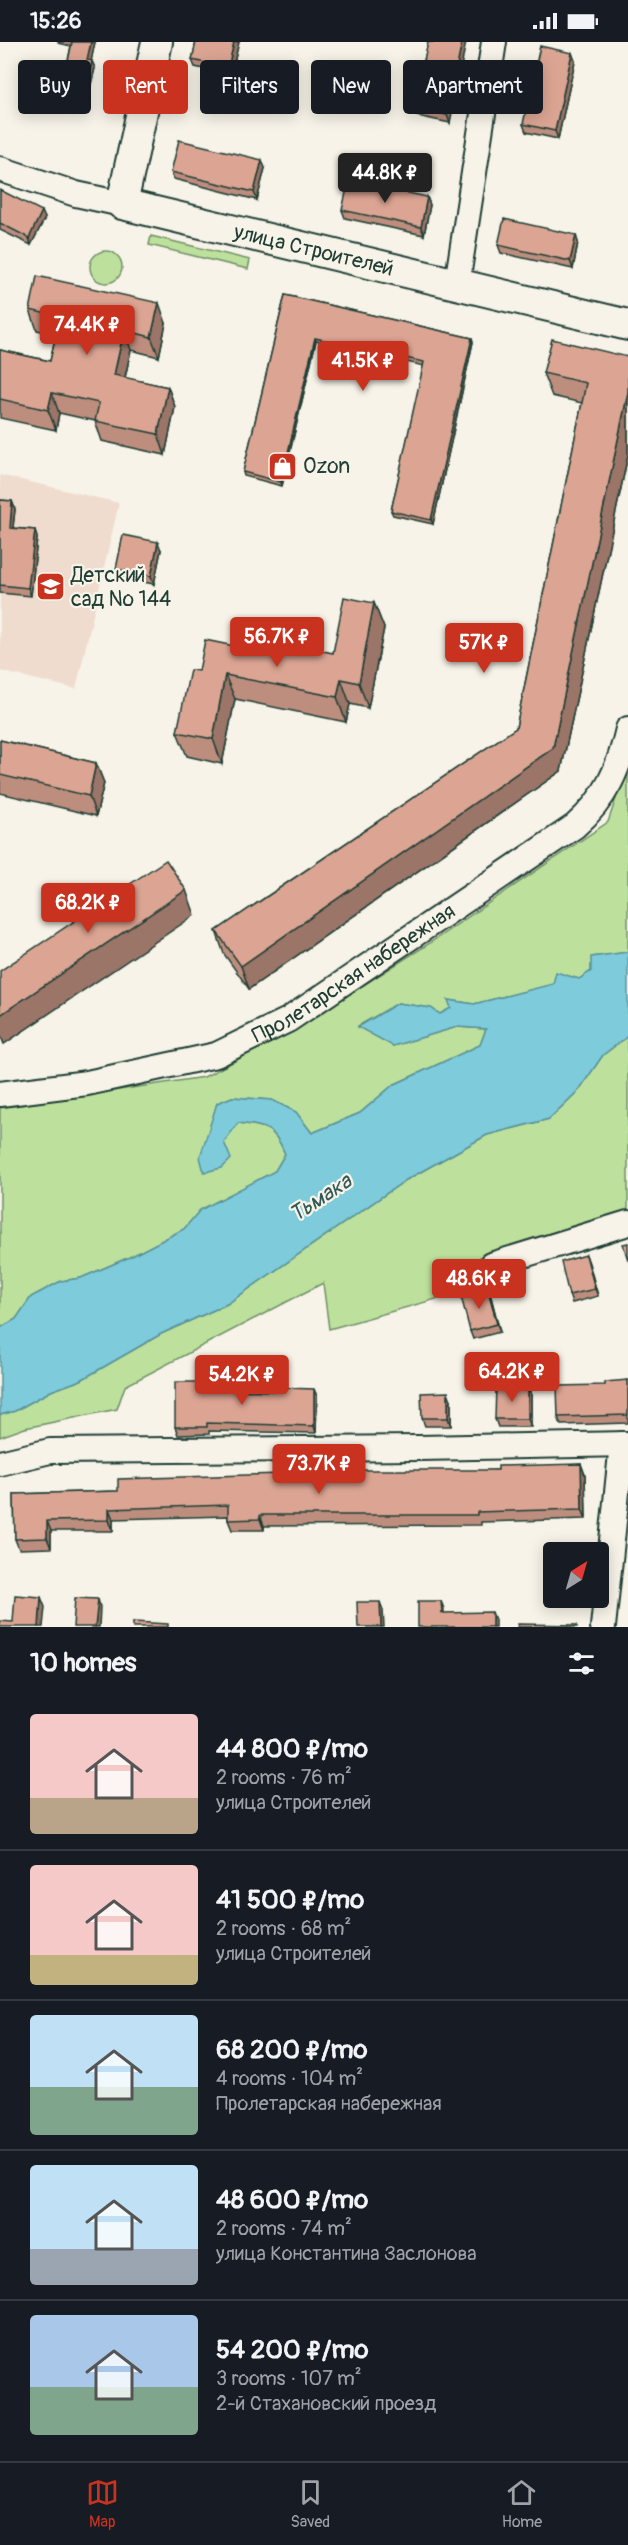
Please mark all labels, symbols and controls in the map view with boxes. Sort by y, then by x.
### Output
text: 15:26 [30,7,82,35]
chip: Buy [18,60,91,114]
chip: Rent [103,60,188,114]
chip: Filters [200,60,299,114]
chip: New [311,60,391,114]
chip: Apartment [403,60,543,114]
pin: 44.8K ₽ [330,153,440,204]
text: 44.8K ₽ [352,160,418,185]
street label: улица Строителей [230,218,396,282]
pin: 74.4K ₽ [32,305,142,356]
text: 74.4K ₽ [54,312,120,337]
pin: 41.5K ₽ [308,341,418,392]
text: 41.5K ₽ [331,348,395,373]
shop icon: Ozon [266,450,298,482]
place label: Ozon [303,453,350,480]
place label: Детский сад № 144 [70,562,171,613]
school or university icon: Детский сад № 144 [34,571,66,603]
pin: 56.7K ₽ [222,617,332,668]
pin: 57K ₽ [442,623,526,674]
text: 56.7K ₽ [244,624,310,649]
text: 57K ₽ [459,630,509,655]
pin: 68.2K ₽ [33,883,143,934]
text: 68.2K ₽ [55,890,121,915]
street label: Пролетарская набережная [248,898,461,1049]
water label: Тьмака [284,1166,358,1228]
pin: 48.6K ₽ [424,1259,534,1310]
text: 48.6K ₽ [446,1266,512,1291]
pin: 64.2K ₽ [457,1352,567,1403]
pin: 54.2K ₽ [187,1355,297,1406]
text: 64.2K ₽ [478,1359,546,1384]
text: 54.2K ₽ [209,1362,275,1387]
pin: 73.7K ₽ [264,1444,374,1495]
text: 73.7K ₽ [286,1451,352,1476]
north arrow [543,1542,609,1608]
map controls [543,1542,609,1608]
text: 10 homes [30,1647,136,1679]
icon: filters [565,1647,598,1680]
text: 44 800 ₽/mo [216,1733,368,1765]
icon: home [78,1738,150,1810]
text: 2 rooms · 76 m² [216,1765,352,1790]
text: улица Строителей [216,1790,371,1815]
text: 41 500 ₽/mo [216,1884,364,1916]
icon: home [78,1889,150,1961]
text: 2 rooms · 68 m² [216,1916,351,1941]
text: улица Строителей [216,1941,371,1966]
text: 68 200 ₽/mo [216,2034,368,2066]
icon: home [78,2039,150,2111]
text: 4 rooms · 104 m² [216,2066,363,2091]
text: Пролетарская набережная [216,2091,442,2116]
text: 48 600 ₽/mo [216,2184,368,2216]
icon: home [78,2189,150,2261]
text: 2 rooms · 74 m² [216,2216,352,2241]
text: улица Константина Заслонова [216,2241,477,2266]
text: 54 200 ₽/mo [216,2334,369,2366]
icon: home [78,2339,150,2411]
text: 3 rooms · 107 m² [216,2366,362,2391]
text: 2-й Стахановский проезд [216,2391,436,2416]
tab: Map [86,2476,119,2532]
tab: Saved [290,2476,330,2532]
tab: Home [502,2476,542,2532]

